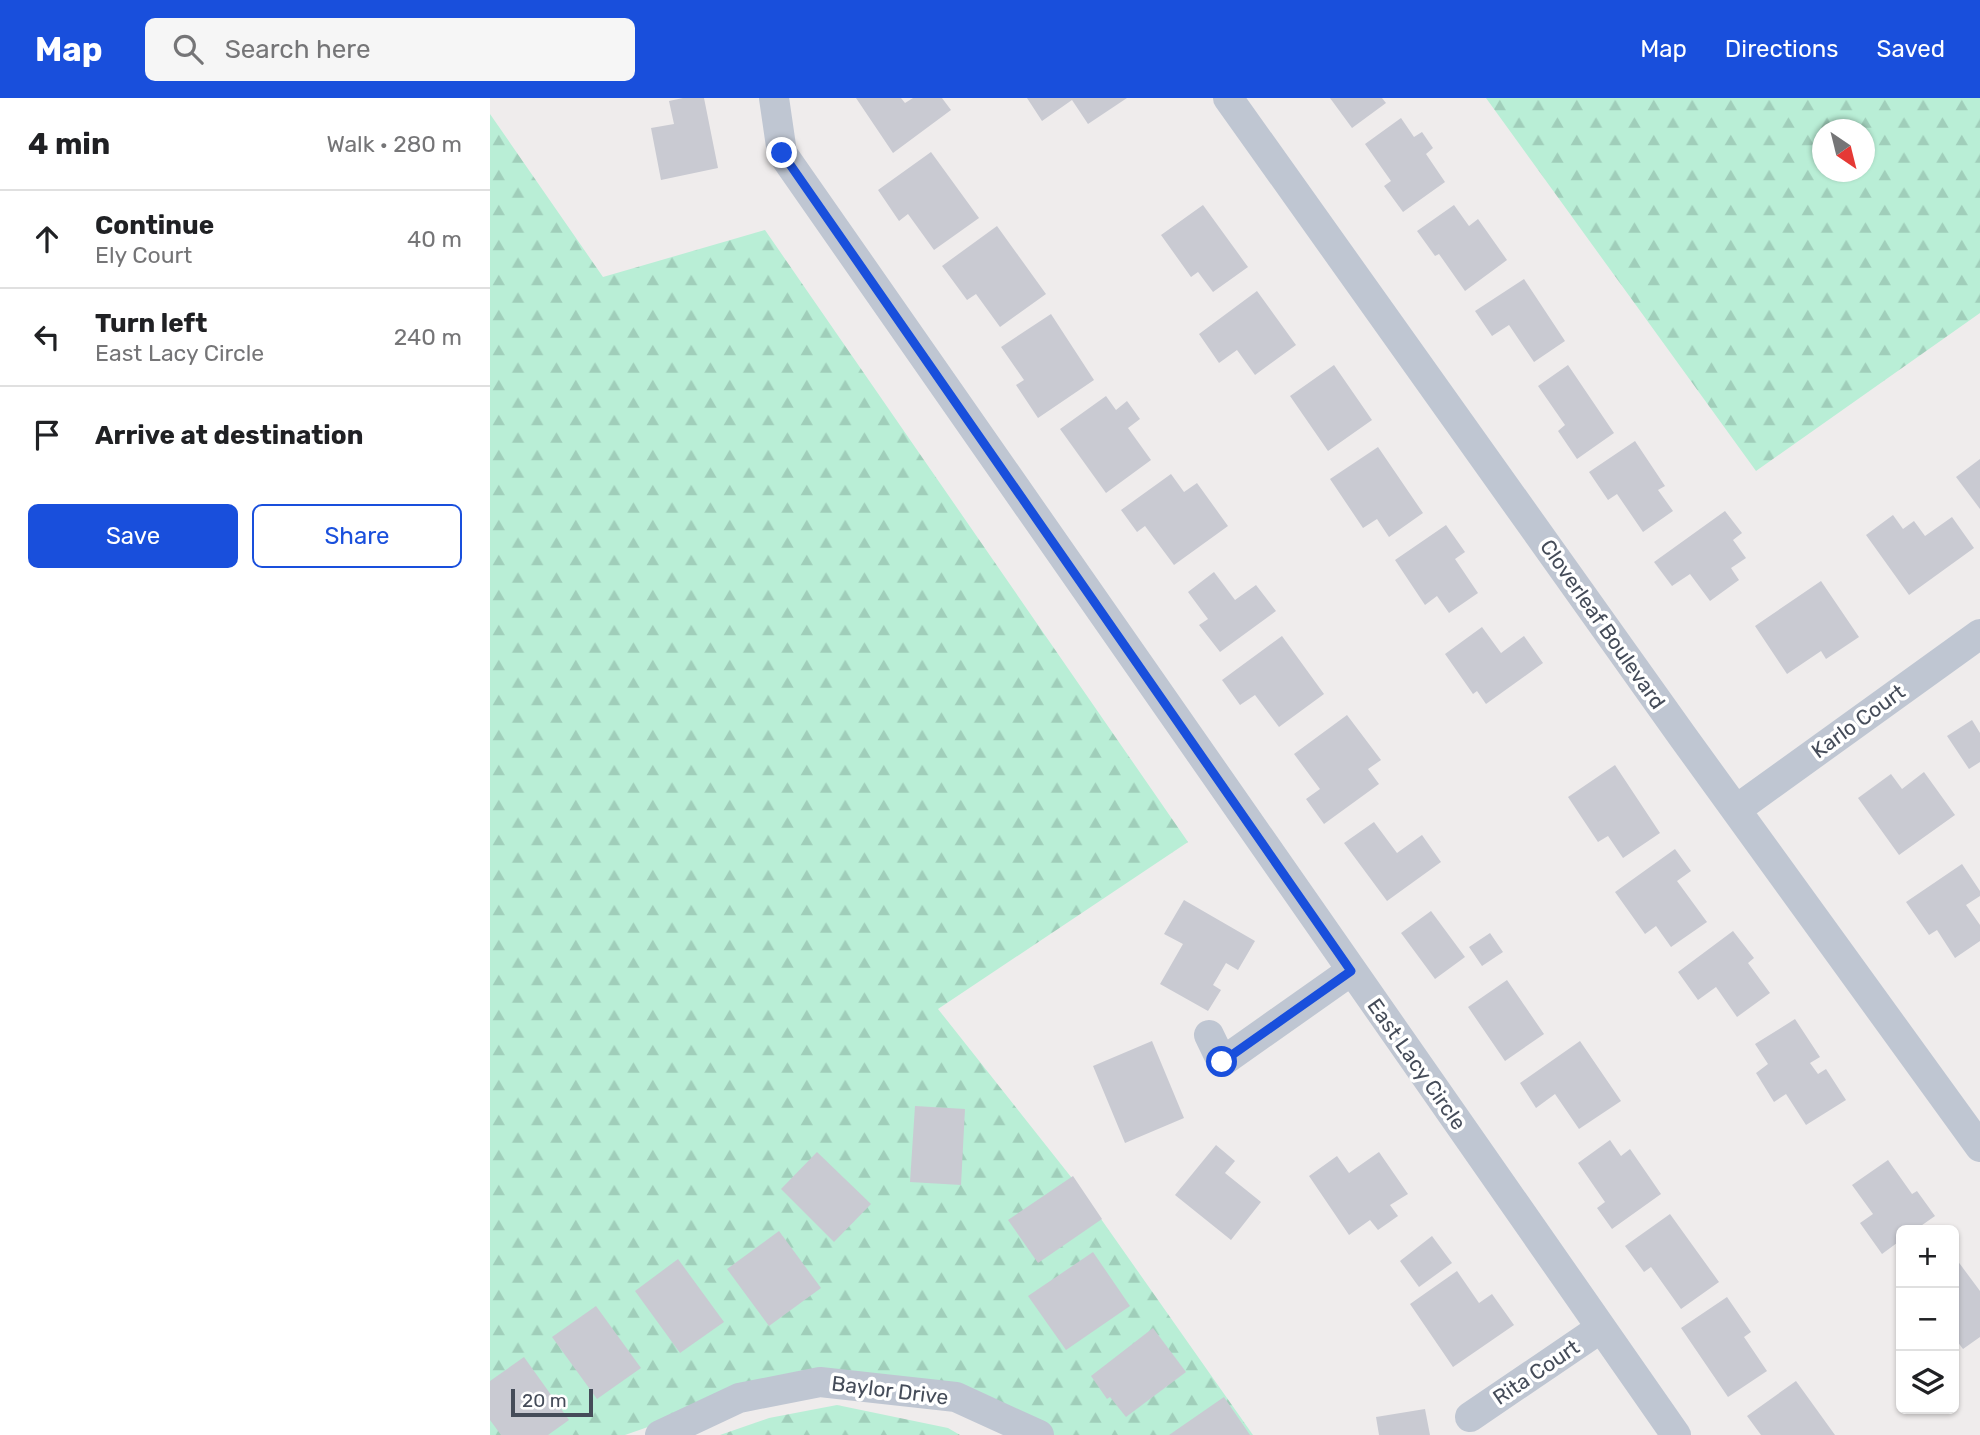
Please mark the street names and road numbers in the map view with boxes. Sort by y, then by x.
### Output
street label: Cloverleaf Boulevard [1535,534,1671,714]
street label: Karlo Court [1806,679,1910,763]
street label: East Lacy Circle [1362,994,1472,1134]
street label: Rita Court [1488,1334,1584,1410]
street label: Baylor Drive [830,1370,950,1410]

